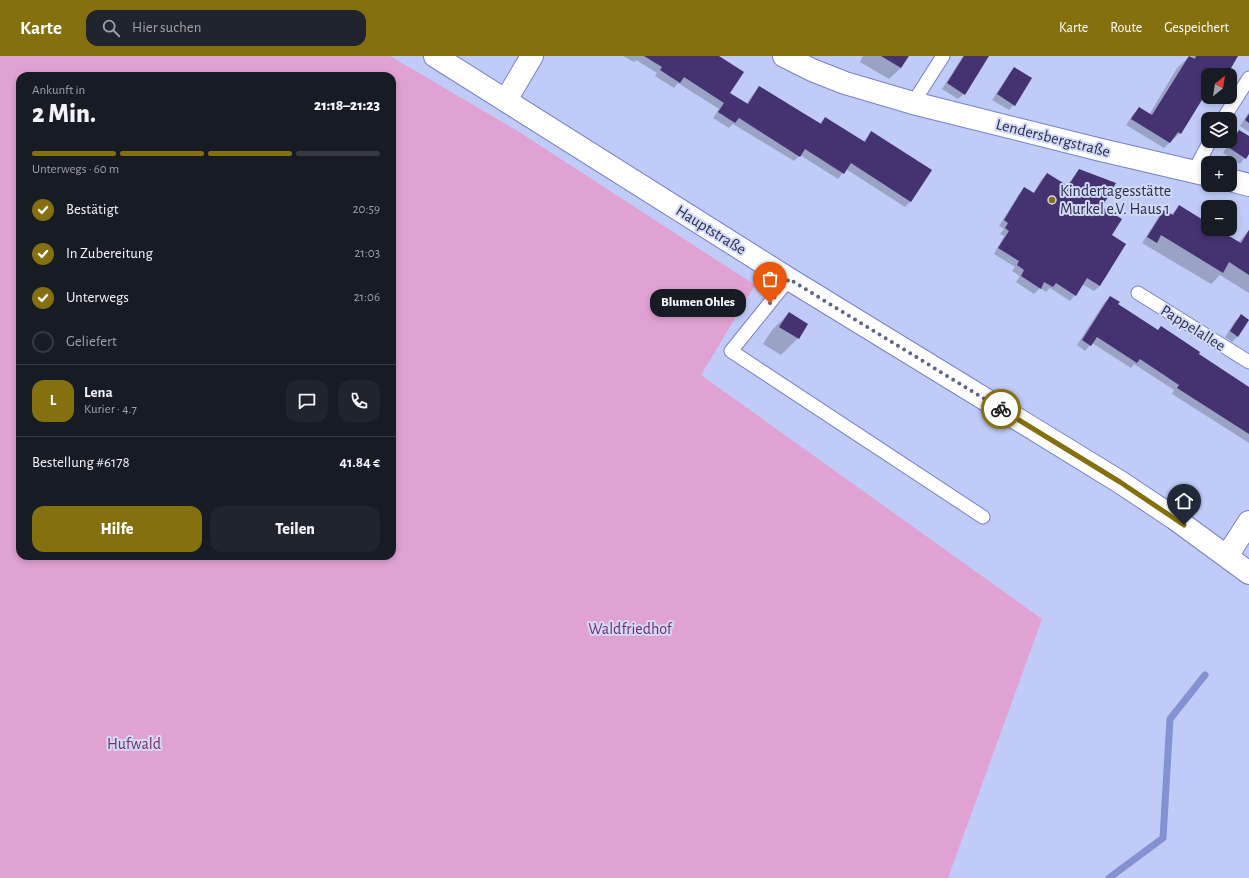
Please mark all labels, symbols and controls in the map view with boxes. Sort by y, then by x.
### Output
search box [86,10,366,46]
icon: search [100,17,122,39]
text: Karte [20,19,62,38]
text: Hier suchen [132,20,201,35]
text: Karte [1059,21,1088,35]
text: Route [1110,21,1142,35]
text: Gespeichert [1164,21,1229,35]
north arrow [1201,68,1237,104]
map controls [1201,68,1237,236]
text: Ankunft in [32,84,85,97]
text: 21:18–21:23 [314,98,380,113]
text: 2 Min. [32,101,96,127]
button: layers [1201,112,1237,148]
street label: Lendersbergstraße [994,116,1112,160]
button: + [1201,156,1237,192]
text: Unterwegs · 60 m [32,163,119,176]
place label: Kindertagesstätte Murkel e.V. Haus 1 [1060,183,1171,217]
marker: Kindertagesstätte Murkel e.V. Haus 1 [1047,195,1057,205]
icon: check [32,199,54,221]
button: − [1201,200,1237,236]
text: Bestätigt [66,202,119,217]
street label: Hauptstraße [673,202,749,258]
text: 20:59 [353,203,380,216]
icon: check [32,243,54,265]
text: In Zubereitung [66,246,153,261]
text: 21:03 [354,247,380,260]
pin [753,262,787,303]
icon: bag [759,268,781,290]
icon: check [32,287,54,309]
callout: Blumen Ohles [650,289,746,317]
text: Unterwegs [66,290,129,305]
text: 21:06 [354,291,380,304]
text: Blumen Ohles [661,296,735,309]
street label: Pappelallee [1158,302,1228,354]
text: Geliefert [66,334,117,349]
button: chat [286,380,328,422]
button: phone [338,380,380,422]
text: Lena [84,385,113,400]
courier [981,389,1021,429]
text: L [50,393,56,408]
icon: bike [990,398,1012,420]
text: Kurier · 4.7 [84,403,137,416]
text: Bestellung #6178 [32,455,130,470]
text: 41.84 € [339,455,380,470]
pin [1167,484,1201,525]
icon: home [1173,490,1195,512]
button: Hilfe [32,506,202,552]
button: Teilen [210,506,380,552]
park label: Waldfriedhof [588,621,673,637]
park label: Hufwald [107,736,161,752]

